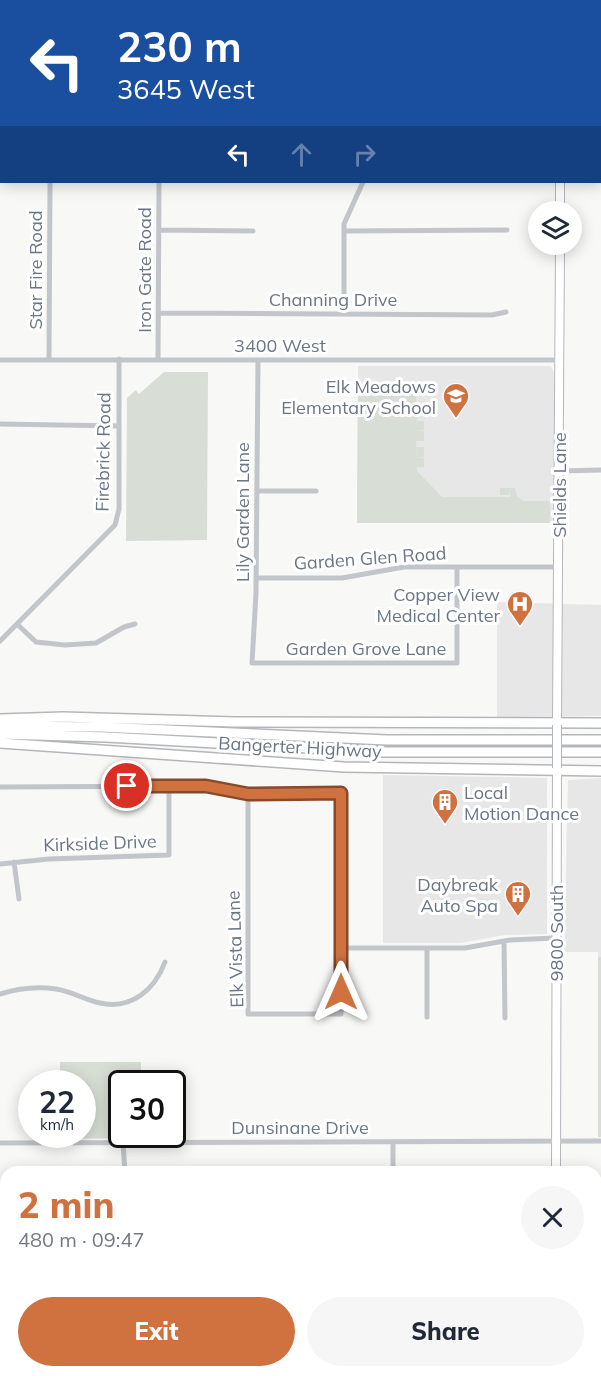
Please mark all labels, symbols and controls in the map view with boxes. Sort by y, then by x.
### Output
text: 230 m [117,20,242,73]
icon: left [18,24,96,102]
text: 3645 West [117,72,255,106]
icon: left [222,138,255,171]
icon: ahead [285,138,318,171]
icon: right [348,138,381,171]
map controls [528,201,582,255]
button: layers [528,201,582,255]
street label: Iron Gate Road [133,207,156,333]
street label: Star Fire Road [24,211,47,329]
street label: Channing Drive [269,288,397,311]
street label: 3400 West [234,334,326,357]
place label: Elk Meadows Elementary School [281,375,436,419]
school or university icon: Elk Meadows Elementary School [441,381,471,419]
street label: Firebrick Road [90,392,116,512]
street label: Shields Lane [548,432,571,538]
street label: Lily Garden Lane [231,442,254,582]
street label: Garden Glen Road [293,541,447,575]
place label: Copper View Medical Center [377,583,500,627]
hospital icon: Copper View Medical Center [505,589,535,627]
street label: Garden Grove Lane [286,637,446,660]
street label: Bangerter Highway [218,731,383,763]
pin [101,760,152,811]
icon: arrive [110,769,143,802]
place label: Local Motion Dance [464,781,579,825]
building icon: Local Motion Dance [430,787,460,825]
street label: Kirkside Drive [43,830,157,856]
place label: Daybreak Auto Spa [417,873,499,917]
building icon: Daybreak Auto Spa [503,879,533,917]
street label: 9800 South [545,885,568,981]
street label: Elk Vista Lane [221,890,249,1008]
position arrow [309,960,373,1024]
speed limit sign: 30 [108,1070,186,1148]
text: 22 [39,1083,75,1121]
text: km/h [40,1115,74,1134]
street label: Dunsinane Drive [231,1116,369,1139]
text: 2 min [18,1182,114,1227]
button: close [521,1186,584,1249]
text: 480 m · 09:47 [18,1227,144,1252]
button: Exit [18,1297,295,1366]
button: Share [307,1297,584,1366]

